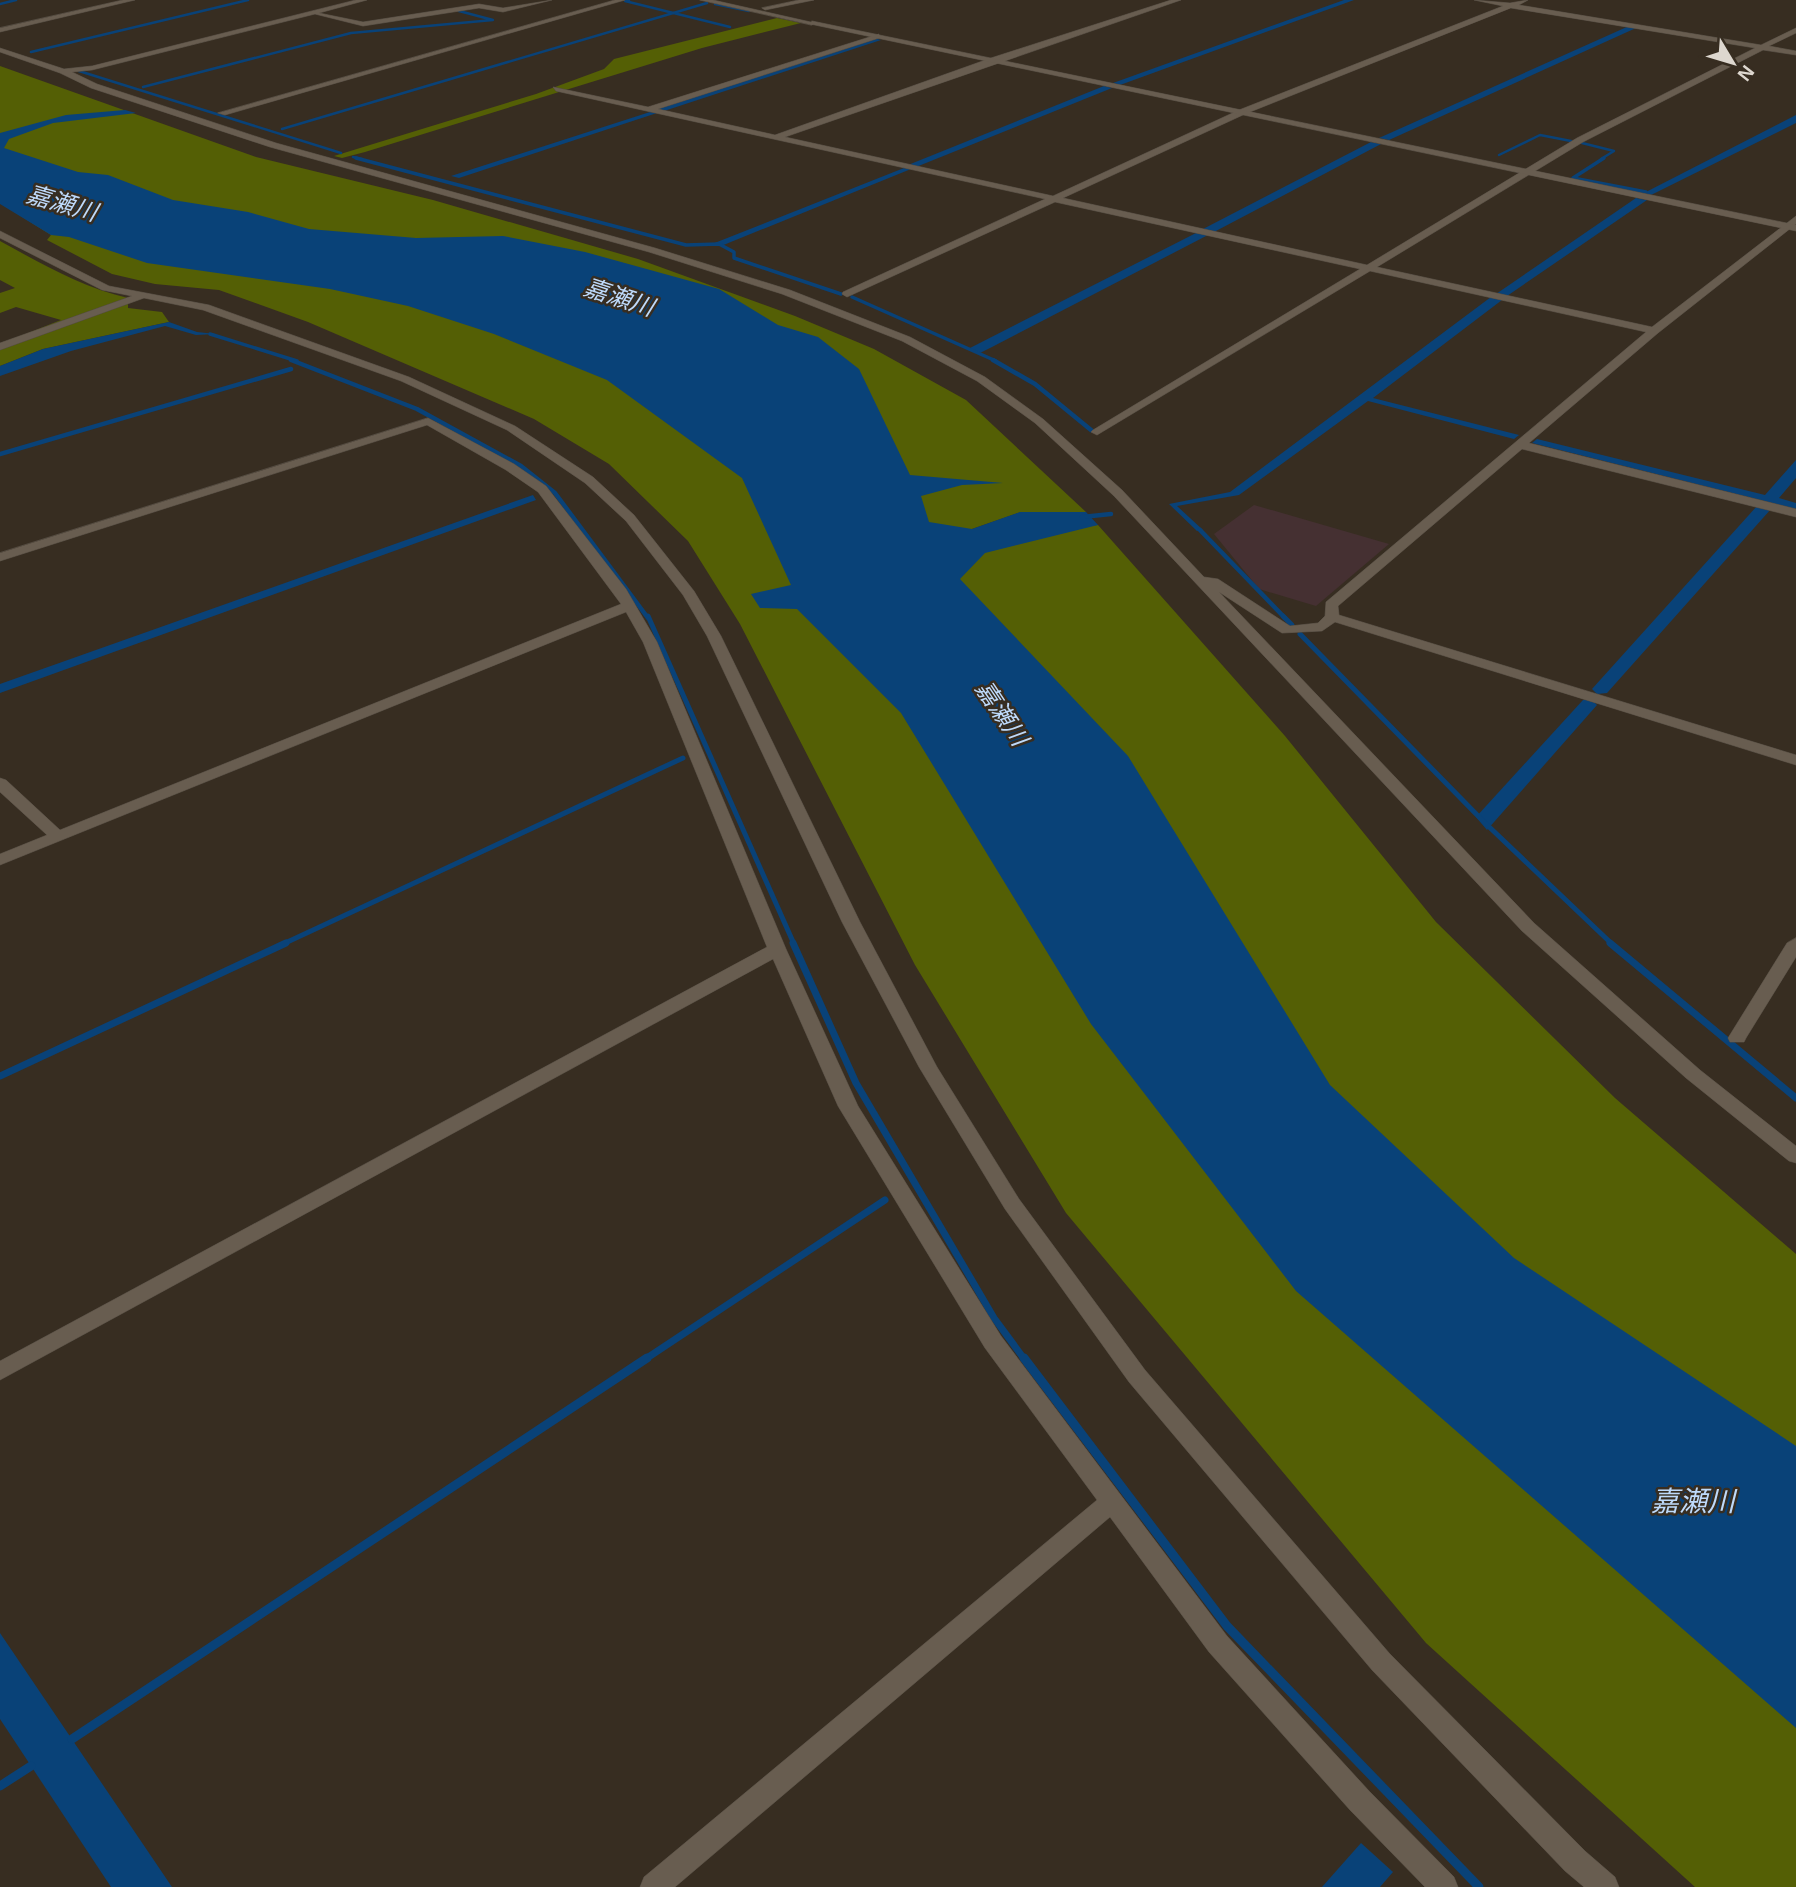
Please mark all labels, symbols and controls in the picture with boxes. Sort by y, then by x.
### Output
north arrow [1698,28,1768,98]
text: N [1734,61,1759,85]
water label: 嘉瀬川 [24,180,103,227]
water label: 嘉瀬川 [581,273,660,322]
water label: 嘉瀬川 [971,676,1035,753]
water label: 嘉瀬川 [1651,1486,1738,1517]

